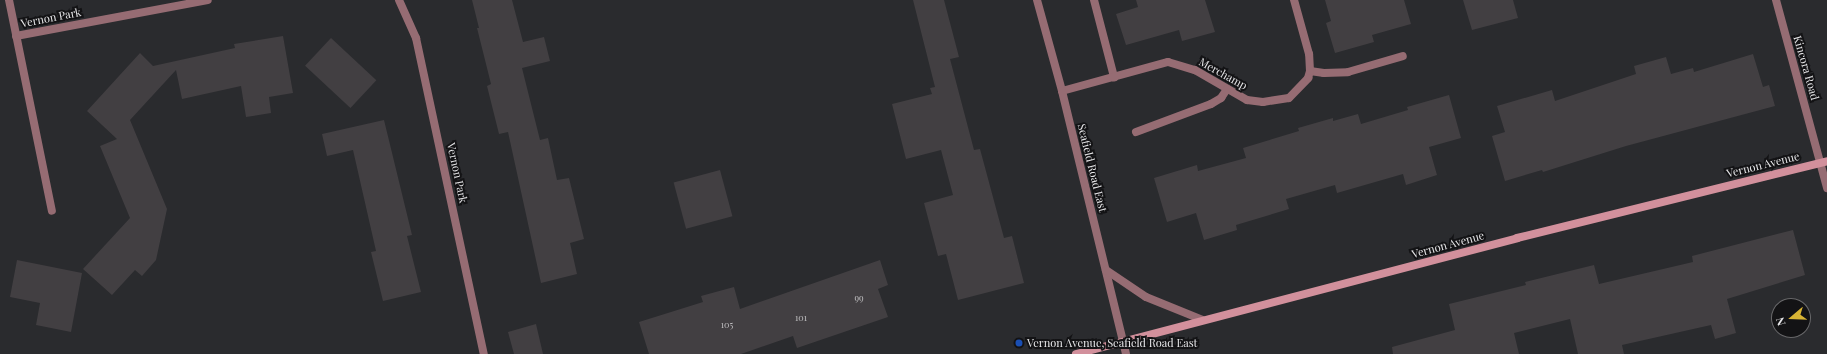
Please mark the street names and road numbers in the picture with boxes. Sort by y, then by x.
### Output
street label: Vernon Park [20,6,82,30]
street label: Kincora Road [1790,34,1822,102]
street label: Merchamp [1197,55,1249,93]
street label: Seafield Road East [1075,123,1109,213]
street label: Vernon Park [444,142,470,204]
street label: Vernon Avenue [1725,150,1801,180]
street label: Vernon Avenue [1410,229,1486,261]

